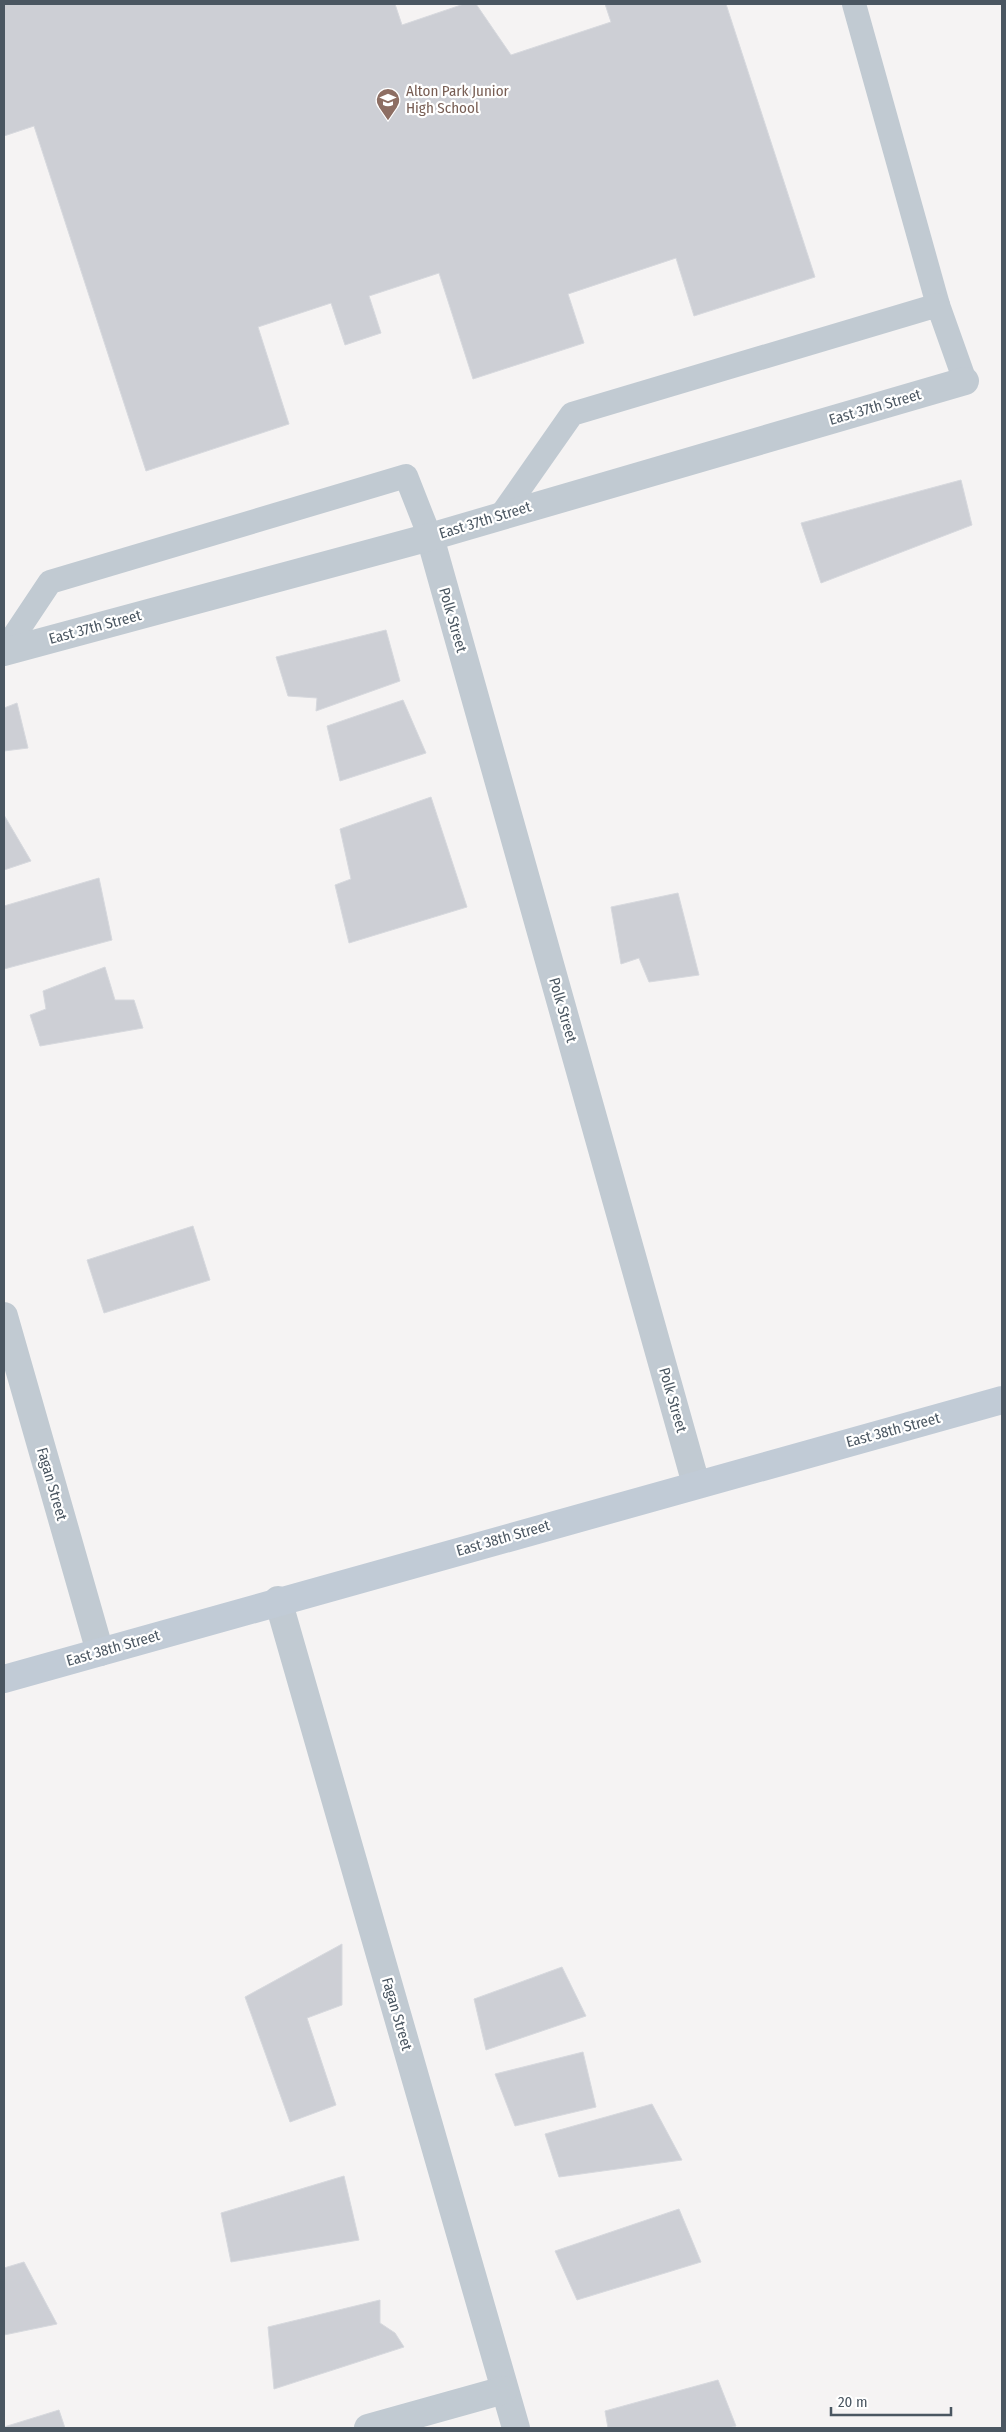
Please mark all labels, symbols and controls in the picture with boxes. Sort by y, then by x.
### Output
place label: Alton Park Junior High School [406,82,510,117]
school or university icon: Alton Park Junior High School [375,87,401,121]
street label: East 37th Street [827,385,923,429]
street label: East 37th Street [437,497,533,542]
street label: Polk Street [435,585,471,655]
street label: East 37th Street [47,606,143,648]
street label: Polk Street [545,975,581,1045]
street label: Polk Street [655,1365,691,1435]
street label: East 38th Street [844,1409,942,1451]
street label: Fagan Street [33,1445,71,1523]
street label: East 38th Street [454,1516,552,1560]
street label: East 38th Street [64,1626,162,1670]
street label: Fagan Street [378,1975,416,2053]
scale bar [831,2384,951,2416]
text: 20 m [838,2393,868,2411]

